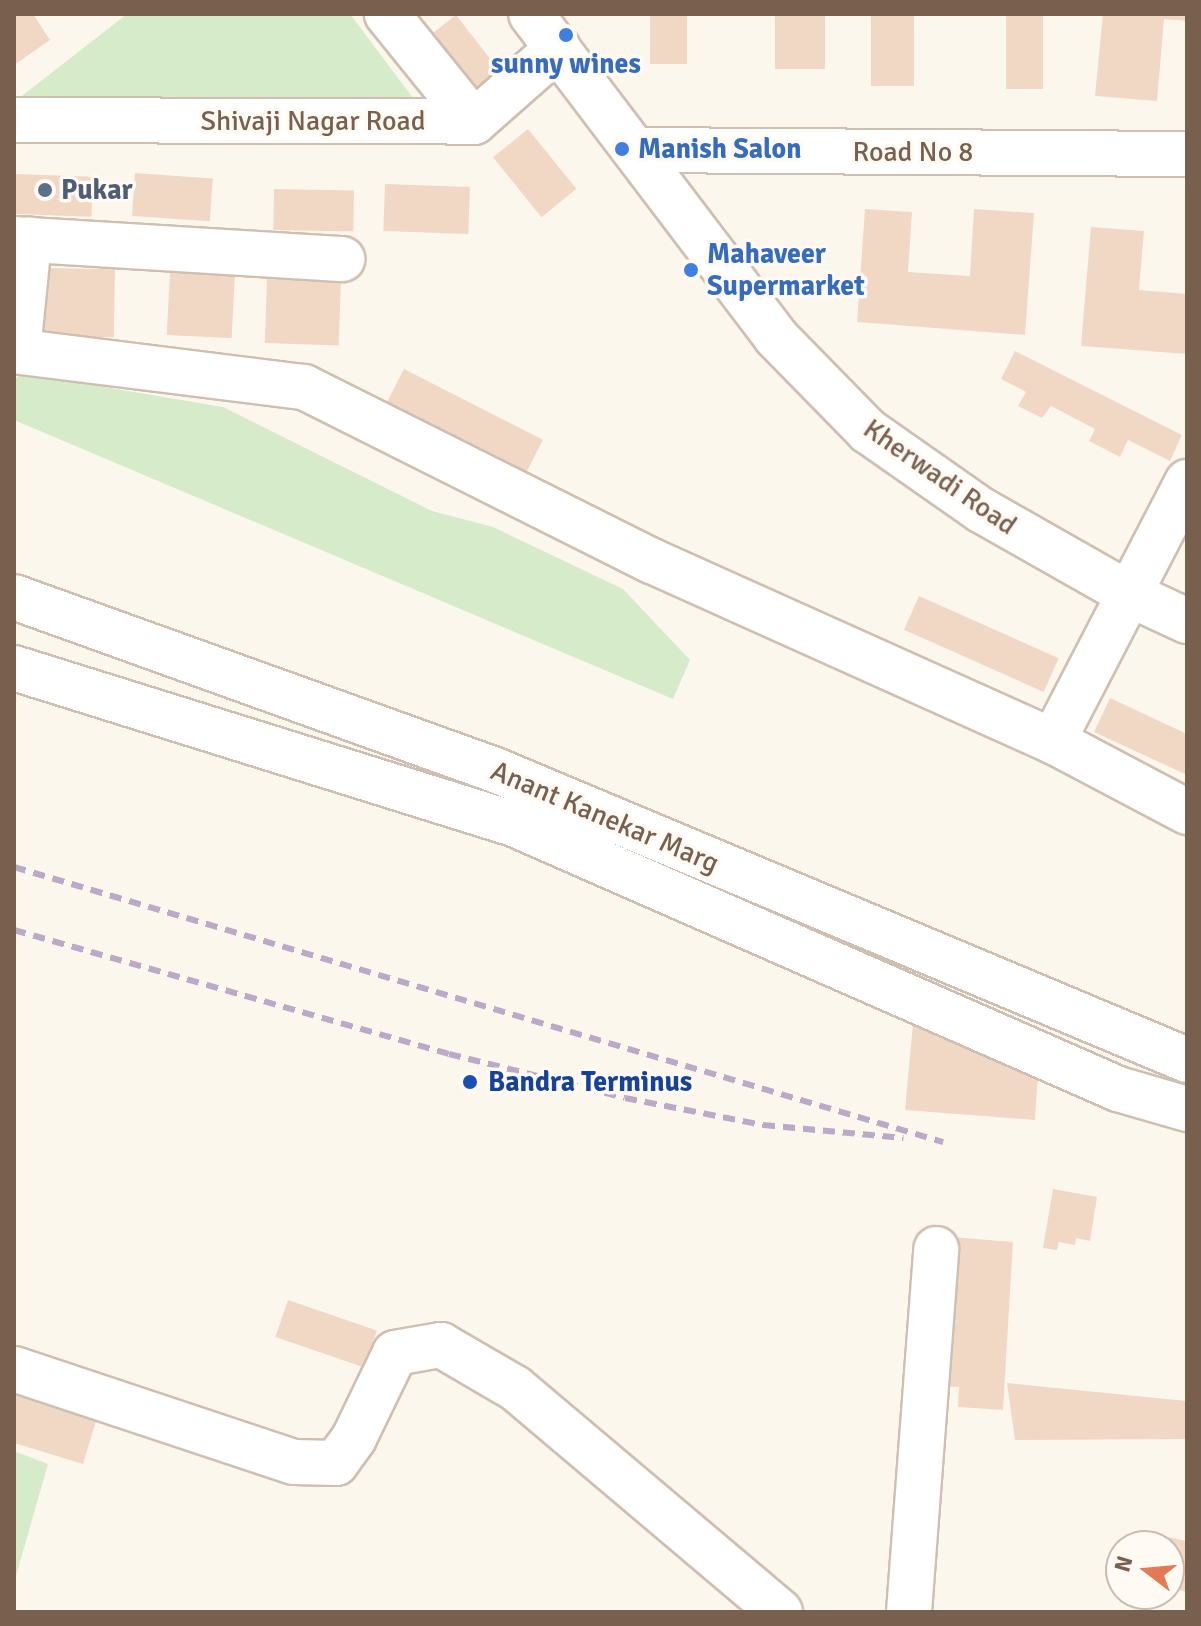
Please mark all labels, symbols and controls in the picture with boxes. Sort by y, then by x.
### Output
marker: sunny wines [557,26,575,44]
place label: sunny wines [491,47,641,81]
street label: Shivaji Nagar Road [200,104,426,138]
place label: Manish Salon [638,132,802,166]
street label: Road No 8 [853,135,973,169]
marker: Manish Salon [613,140,631,158]
place label: Pukar [61,173,133,207]
marker: Pukar [36,181,54,199]
place label: Mahaveer Supermarket [707,237,865,303]
marker: Mahaveer Supermarket [682,261,700,279]
street label: Kherwadi Road [857,412,1023,542]
street label: Anant Kanekar Marg [486,754,724,880]
place label: Bandra Terminus [488,1065,692,1099]
marker: Bandra Terminus [459,1071,481,1093]
north arrow [1105,1530,1185,1610]
text: N [1108,1553,1138,1575]

